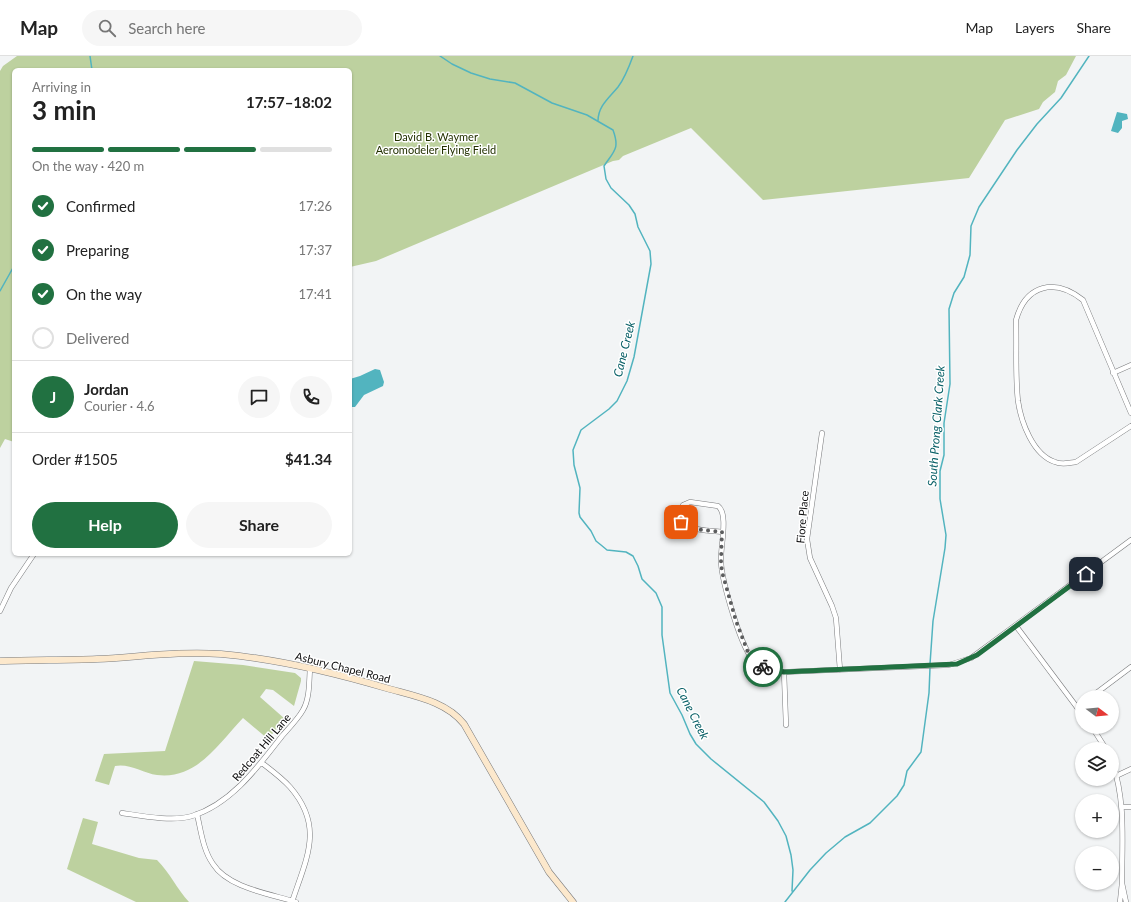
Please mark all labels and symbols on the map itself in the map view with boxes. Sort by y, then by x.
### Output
park label: David B. Waymer Aeromodeler Flying Field [376,130,496,156]
water label: Cane Creek [610,319,638,378]
water label: South Prong Clark Creek [924,365,948,487]
street label: Fiore Place [793,490,811,544]
pin [664,505,698,539]
pin [1069,557,1103,591]
courier [743,647,783,687]
street label: Asbury Chapel Road [294,649,392,685]
water label: Cane Creek [673,684,713,742]
north arrow [1075,690,1119,734]
street label: Redcoat Hill Lane [229,710,293,783]

